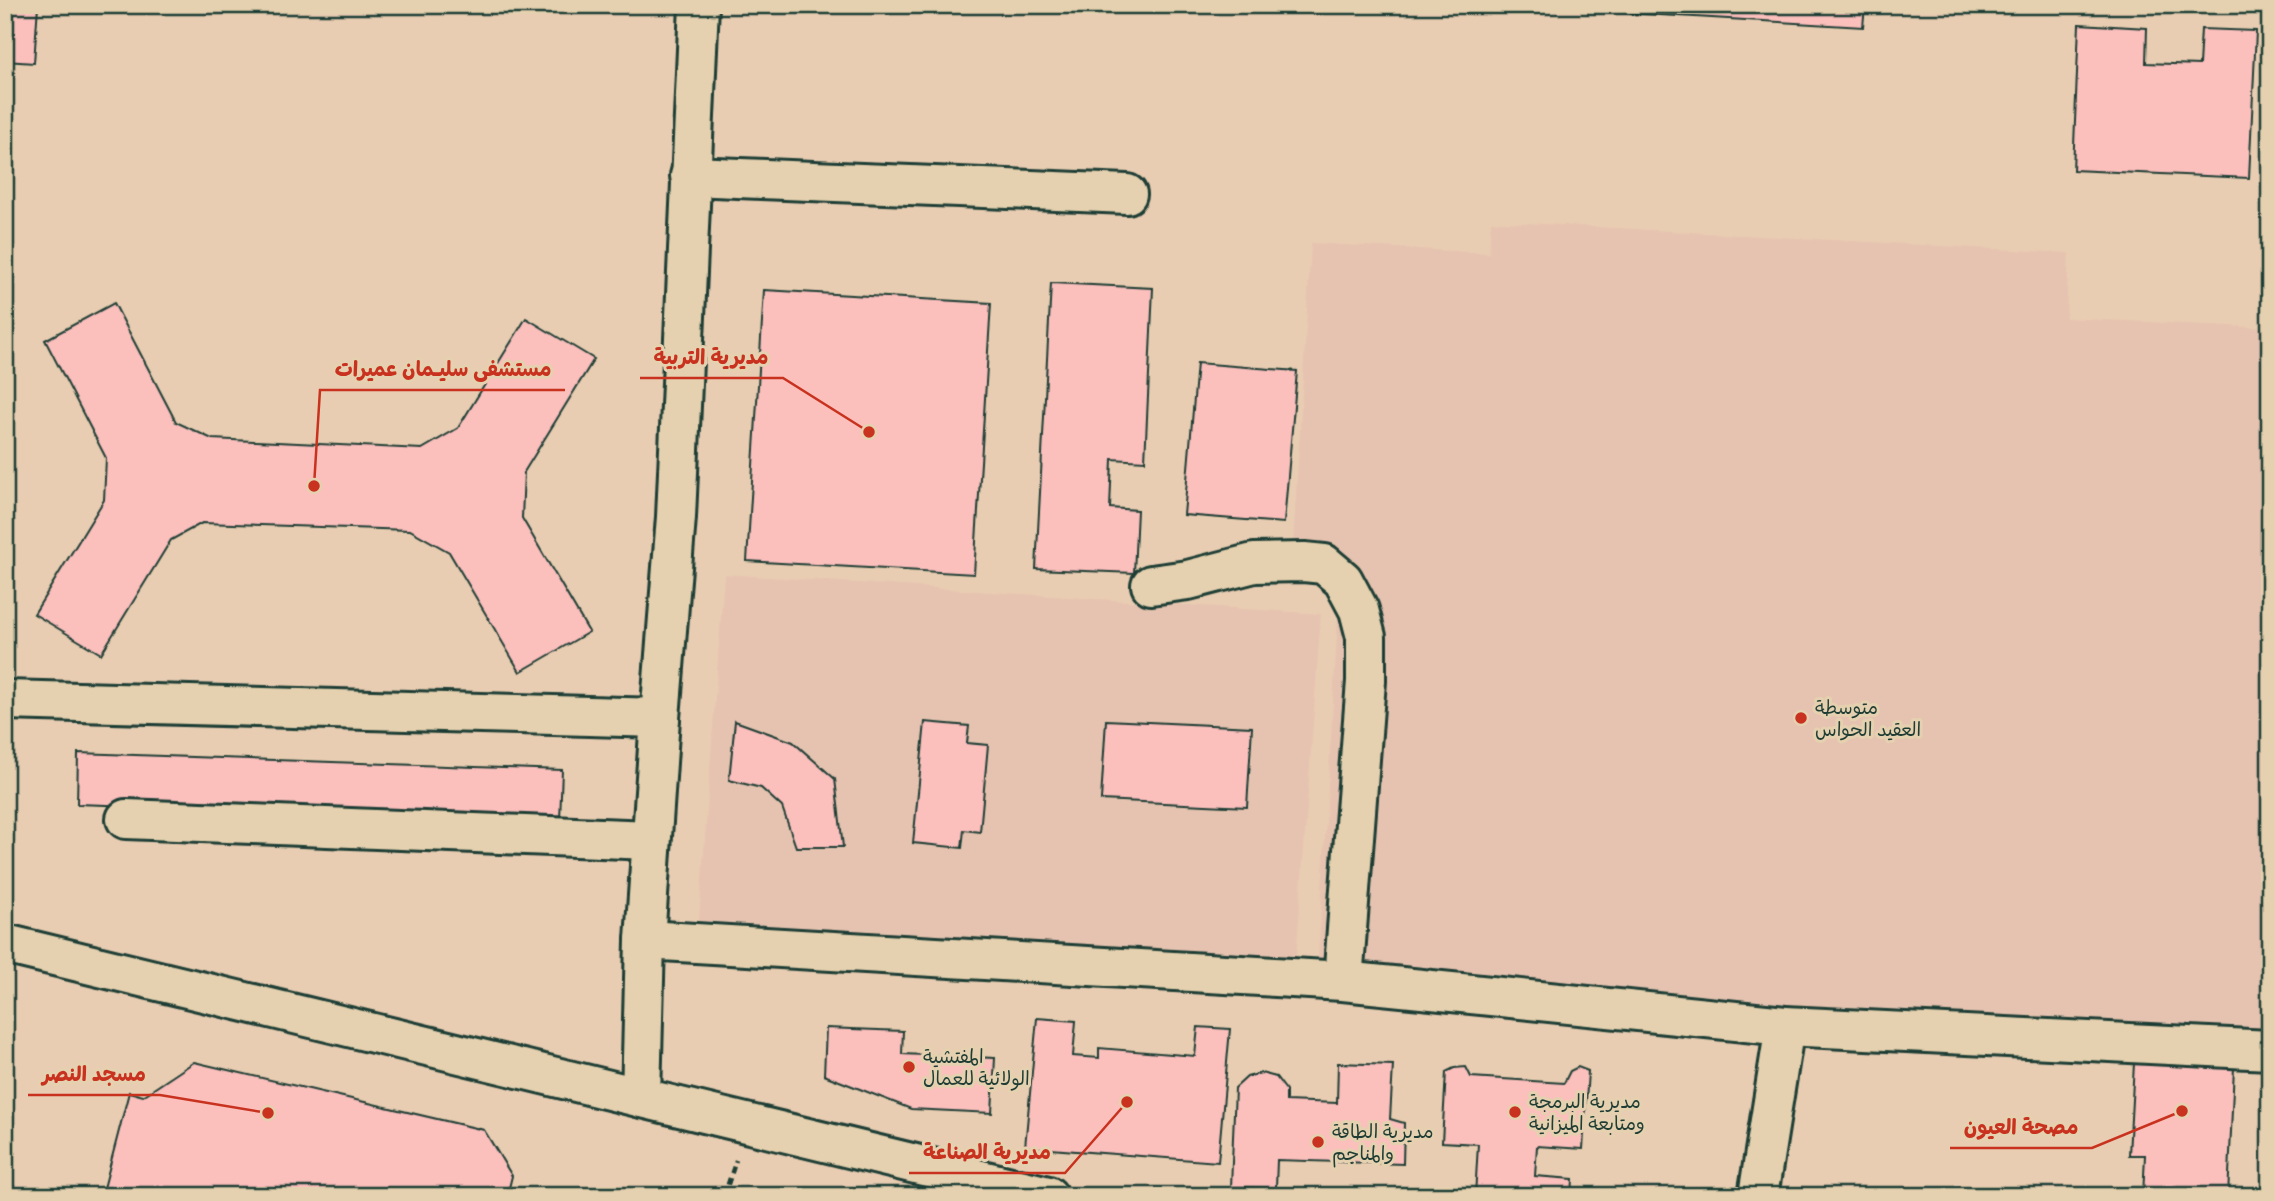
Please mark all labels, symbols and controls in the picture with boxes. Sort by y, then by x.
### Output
callout: مديرية التربية [640,336,783,378]
text: مديرية التربية [653,343,769,370]
callout: مستشفى سليـمان عميرات [320,348,565,390]
text: مستشفى سليـمان عميرات [335,355,551,382]
place label: متوسطة العقيد الحواس [1815,695,1921,741]
marker: متوسطة العقيد الحواس [1793,710,1809,726]
place label: المفتشية الولائية للعمال [923,1044,1030,1091]
callout: مسجد النصر [28,1053,160,1095]
marker: المفتشية الولائية للعمال [901,1059,917,1075]
text: مسجد النصر [40,1060,146,1087]
place label: مديرية البرمجة ومتابعة الميزانية [1529,1089,1645,1135]
marker: مديرية البرمجة ومتابعة الميزانية [1507,1104,1523,1120]
callout: مصحة العيون [1950,1106,2092,1148]
text: مصحة العيون [1964,1113,2078,1140]
place label: مديرية الطاقة والمناجم [1332,1119,1434,1168]
callout: مديرية الصناعة [909,1131,1065,1173]
marker: مديرية الطاقة والمناجم [1310,1134,1326,1150]
text: مديرية الصناعة [923,1138,1051,1165]

